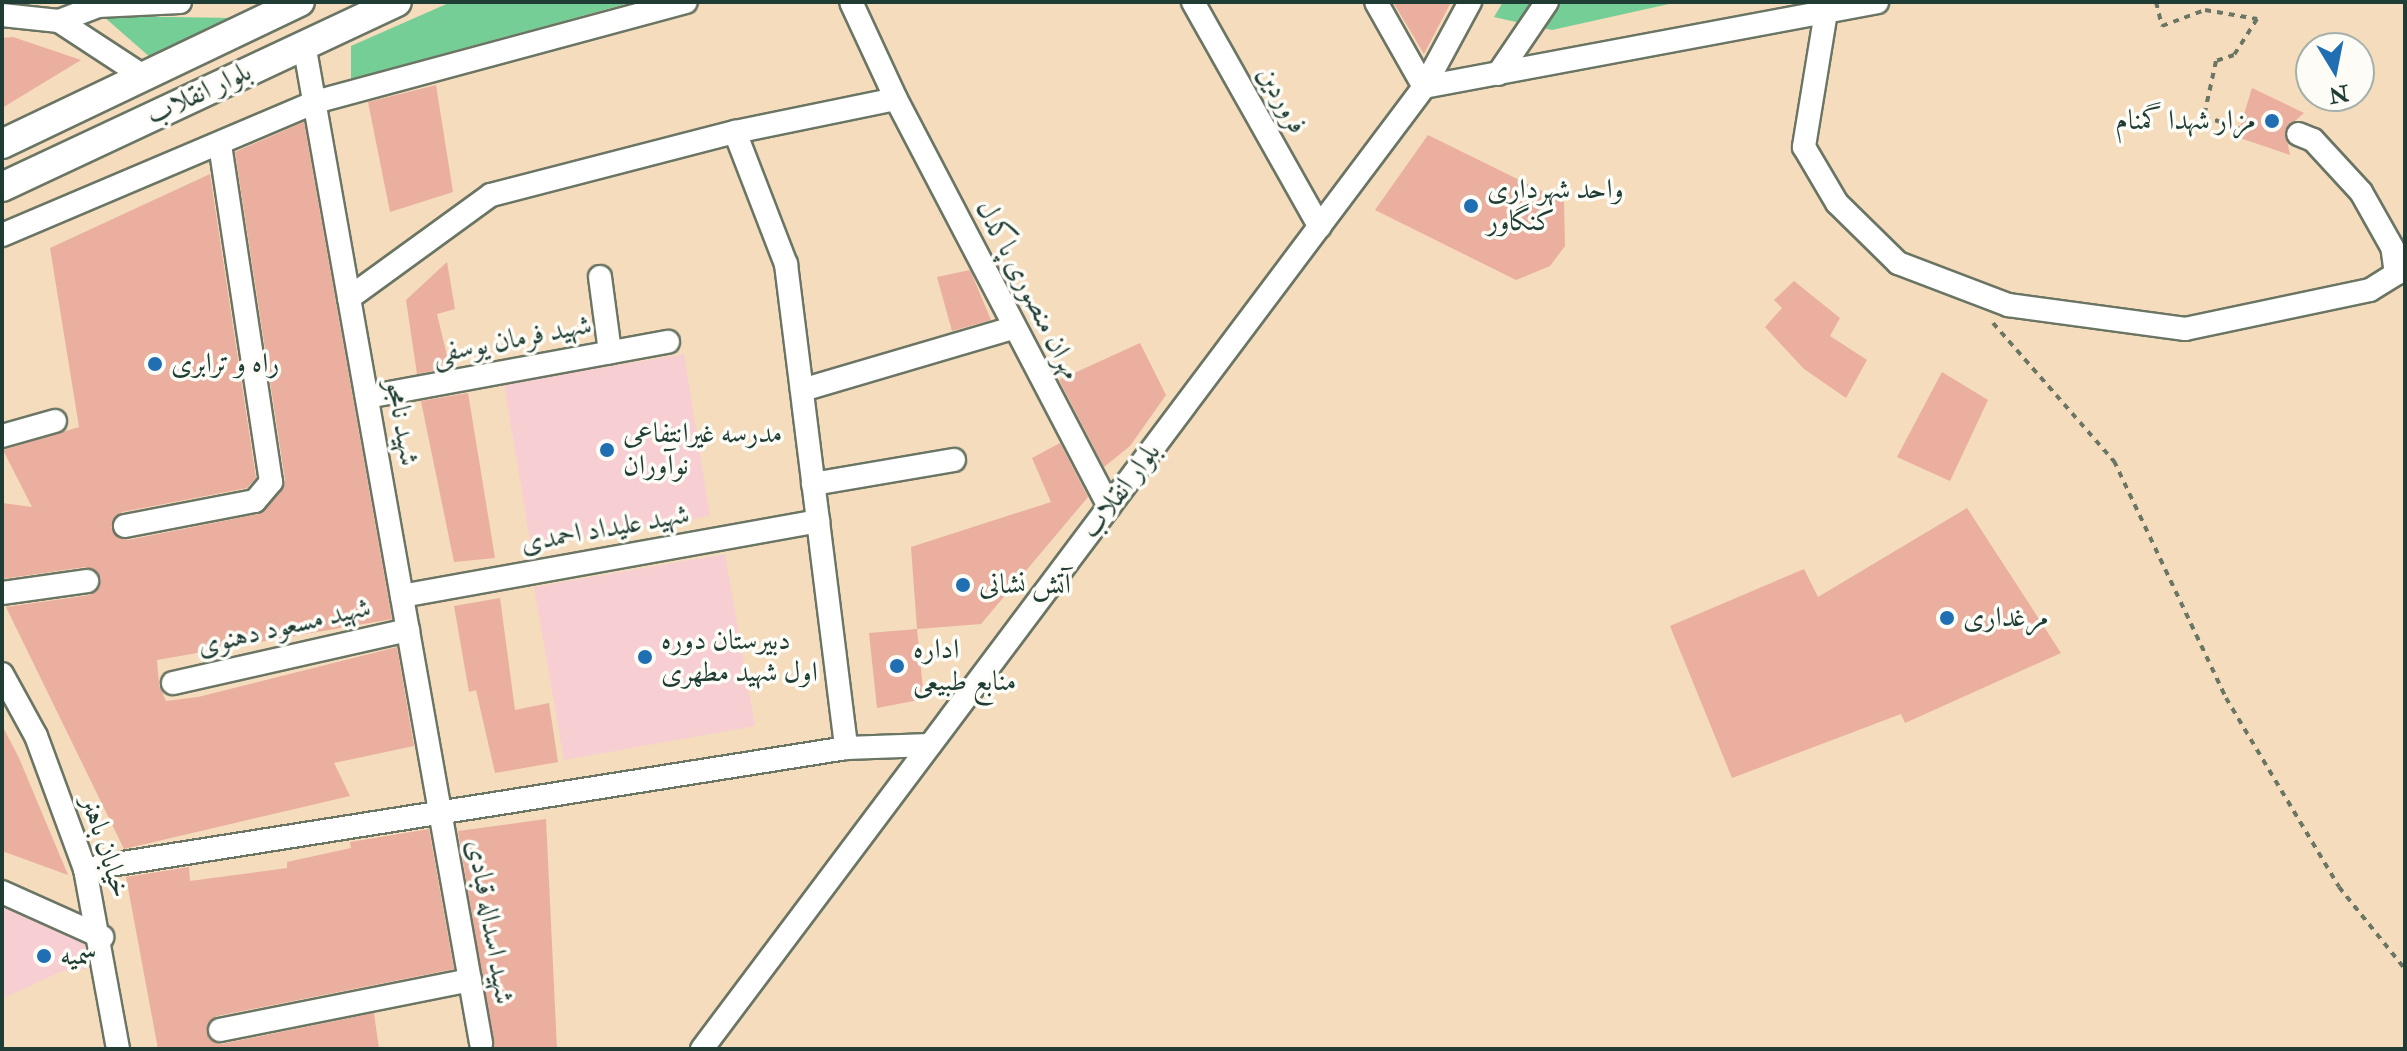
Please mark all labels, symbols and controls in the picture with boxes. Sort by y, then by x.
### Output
north arrow [2295,32,2375,112]
street label: بلوار انقلاب [141,55,257,133]
street label: فروردین [1250,60,1314,140]
text: N [2327,78,2351,109]
place label: مزار شهدا گمنام [2115,104,2256,138]
marker: مزار شهدا گمنام [2263,112,2281,130]
place label: واحد شهرداری کنگاور [1487,173,1624,239]
street label: مهران منصوری پاکدل [968,195,1088,385]
marker: واحد شهرداری کنگاور [1462,197,1480,215]
street label: شهید فرمان یوسفی [429,308,595,372]
place label: راه و ترابری [171,347,279,381]
marker: راه و ترابری [146,355,164,373]
street label: شهید نامجو [378,377,426,469]
place label: مدرسه غیرانتفاعی نوآوران [623,417,782,483]
street label: بلوار انقلاب [1074,436,1168,546]
marker: مدرسه غیرانتفاعی نوآوران [598,441,616,459]
street label: شهید علیداد احمدی [518,498,692,560]
place label: آتش نشانی [979,568,1071,602]
marker: آتش نشانی [954,576,972,594]
street label: شهید مسعود دهنوی [194,591,374,663]
place label: مرغداری [1963,601,2049,635]
marker: مرغداری [1938,609,1956,627]
place label: دبیرستان دوره اول شهید مطهری [661,624,818,690]
place label: اداره منابع طبیعی [913,633,1016,699]
marker: دبیرستان دوره اول شهید مطهری [636,648,654,666]
marker: اداره منابع طبیعی [888,657,906,675]
street label: خیابان باهنر [73,792,137,902]
street label: شهید اسداله قبادی [459,837,521,1007]
place label: سمیه [60,939,97,973]
marker: سمیه [35,947,53,965]

